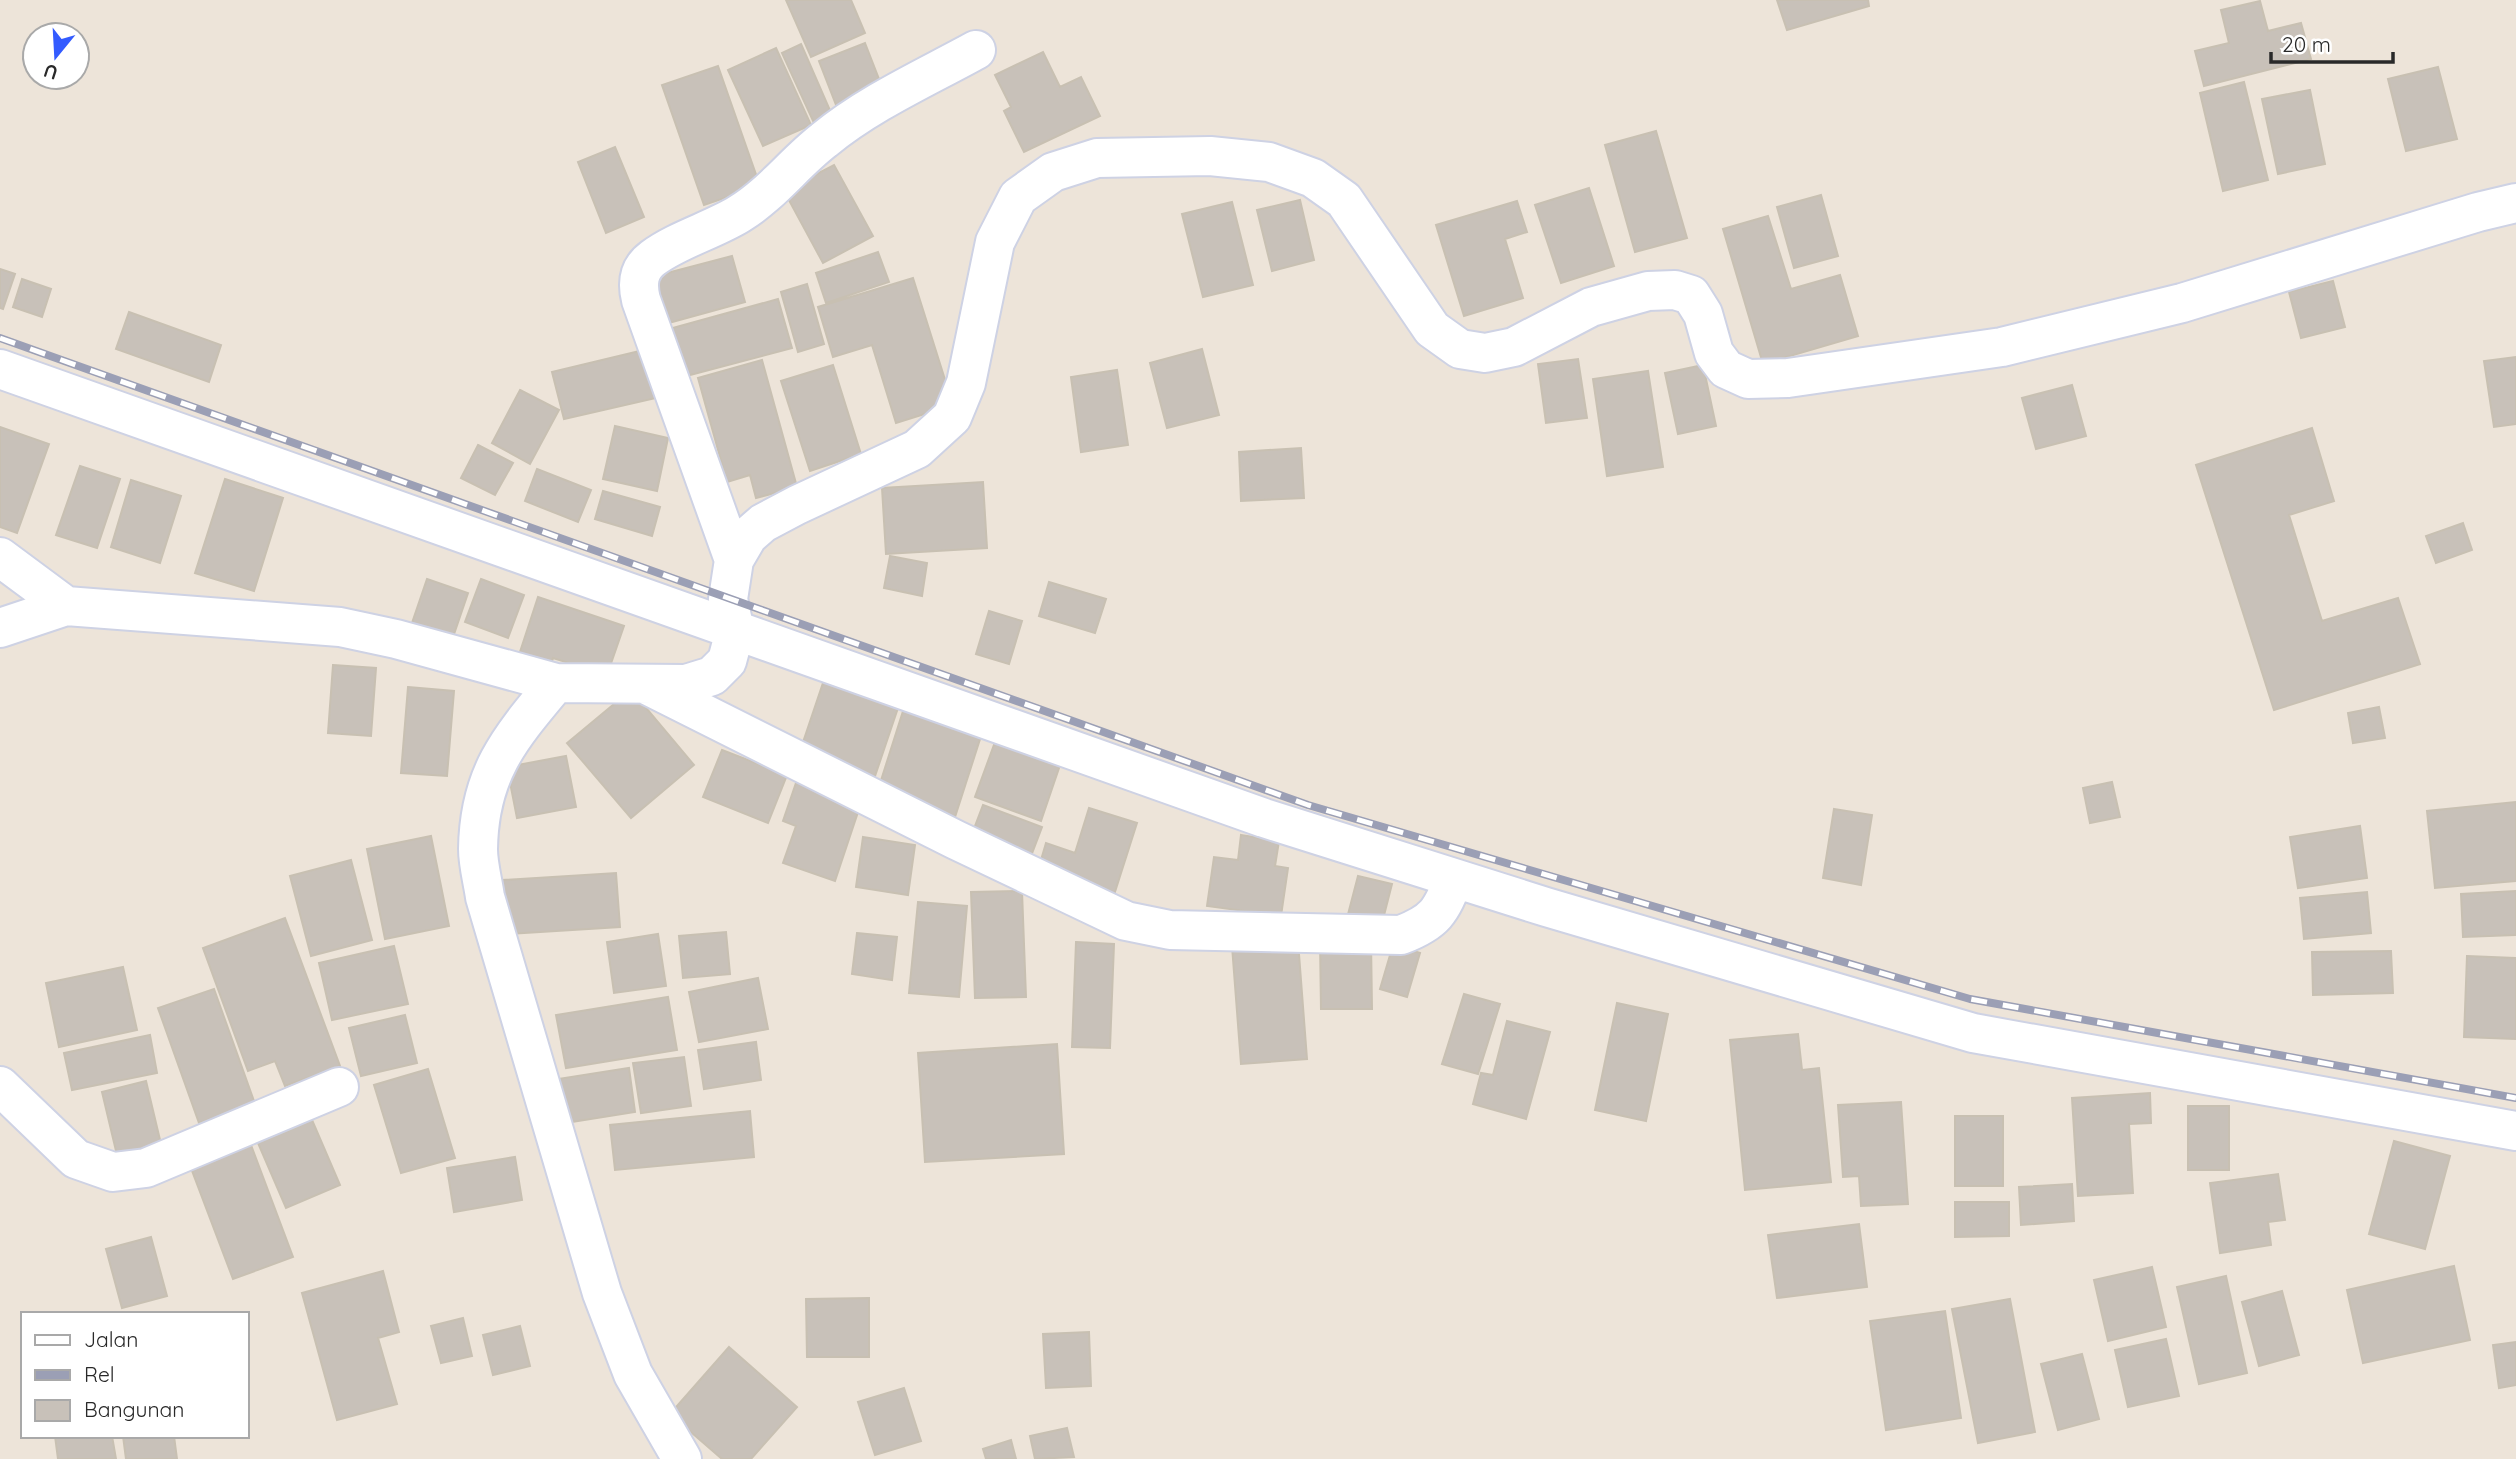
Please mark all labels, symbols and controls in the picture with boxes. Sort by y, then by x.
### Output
north arrow [21,21,91,91]
scale bar [2271,21,2394,65]
text: 20 m [2282,31,2331,57]
text: U [41,59,61,86]
legend [21,1312,248,1438]
text: Jalan [84,1326,138,1352]
text: Rel [84,1361,115,1387]
text: Bangunan [84,1396,184,1422]

